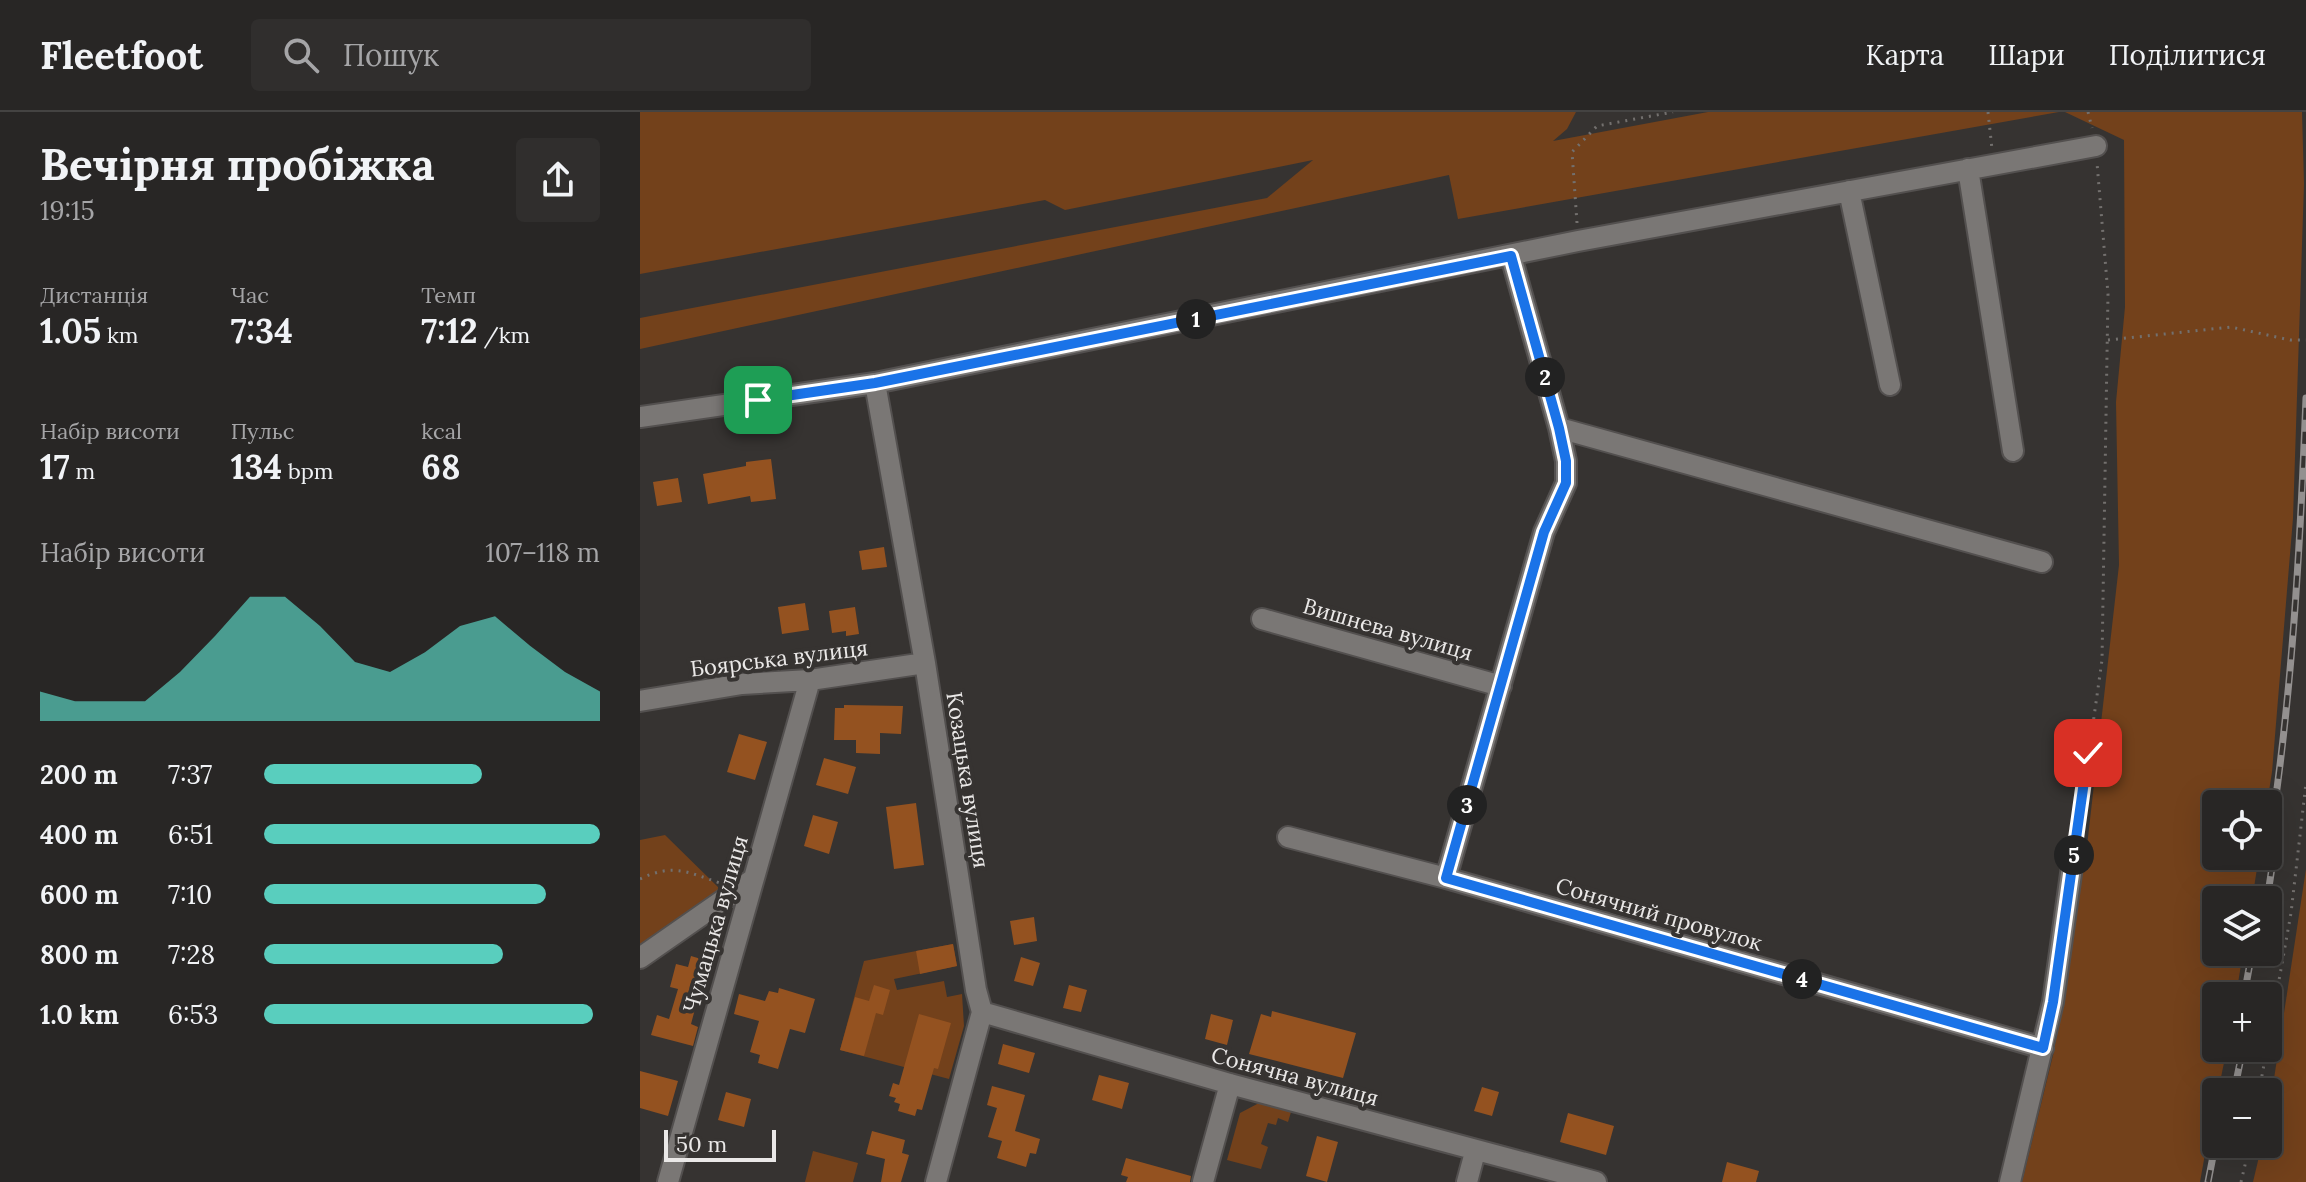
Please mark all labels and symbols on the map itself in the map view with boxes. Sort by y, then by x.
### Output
pin: 1 [1176,299,1216,339]
pin: 2 [1525,357,1565,397]
pin [724,366,792,434]
street label: Вишнева вулиця [1300,591,1476,667]
street label: Боярська вулиця [689,633,869,683]
street label: Козацька вулиця [940,690,996,870]
pin [2054,719,2122,787]
pin: 3 [1447,785,1487,825]
street label: Чумацька вулиця [676,832,754,1016]
pin: 5 [2054,835,2094,875]
street label: Сонячний провулок [1552,871,1766,957]
pin: 4 [1782,959,1822,999]
street label: Сонячна вулиця [1208,1040,1382,1112]
scale bar [664,1126,776,1162]

